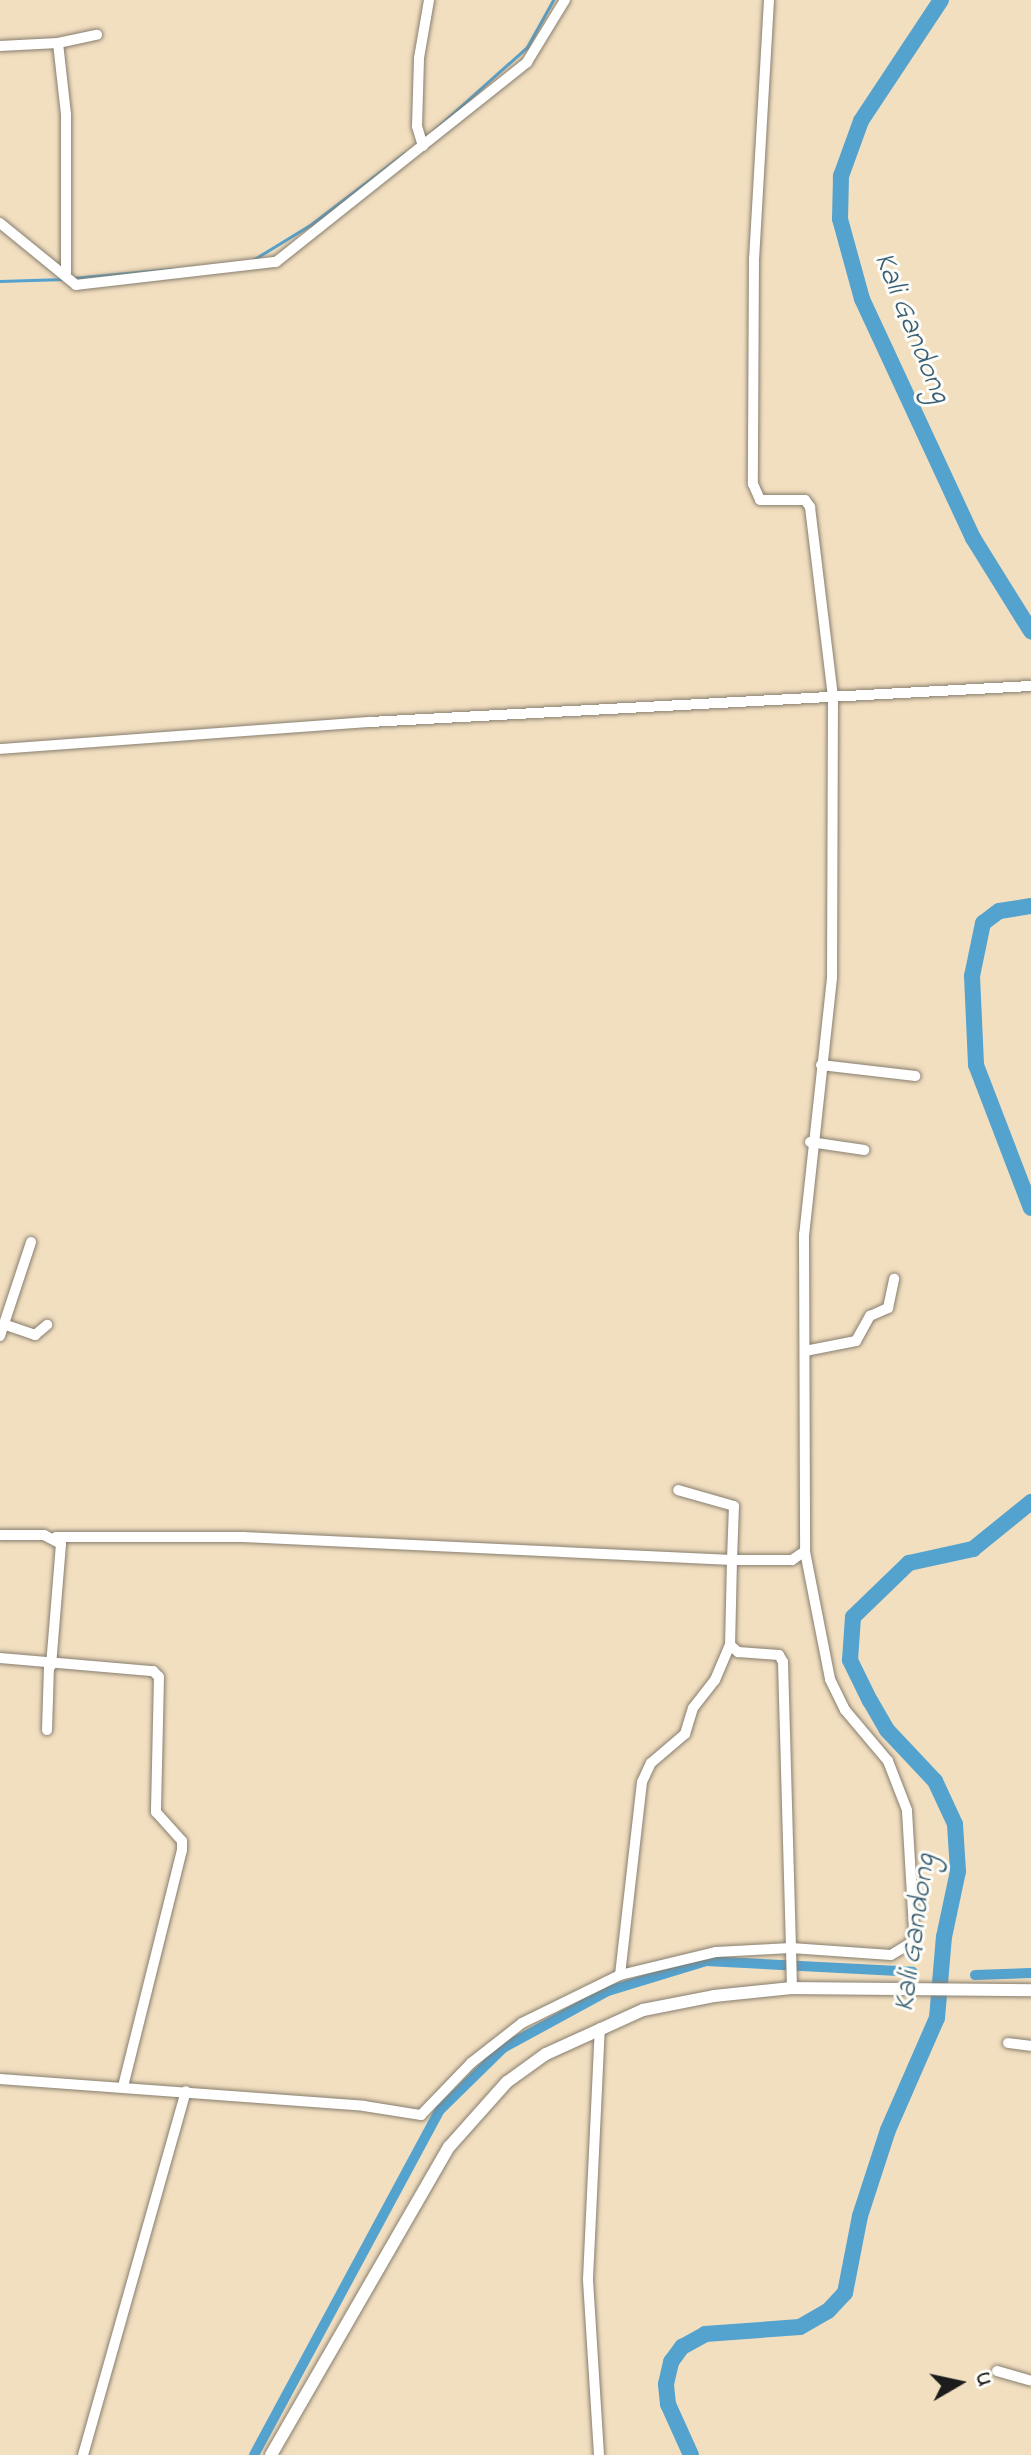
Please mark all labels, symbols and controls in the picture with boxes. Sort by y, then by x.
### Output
water label: Kali Gandong [864,247,958,409]
water label: Kali Gandong [887,1852,945,2014]
north arrow [919,2343,999,2423]
text: U [966,2370,1000,2389]

